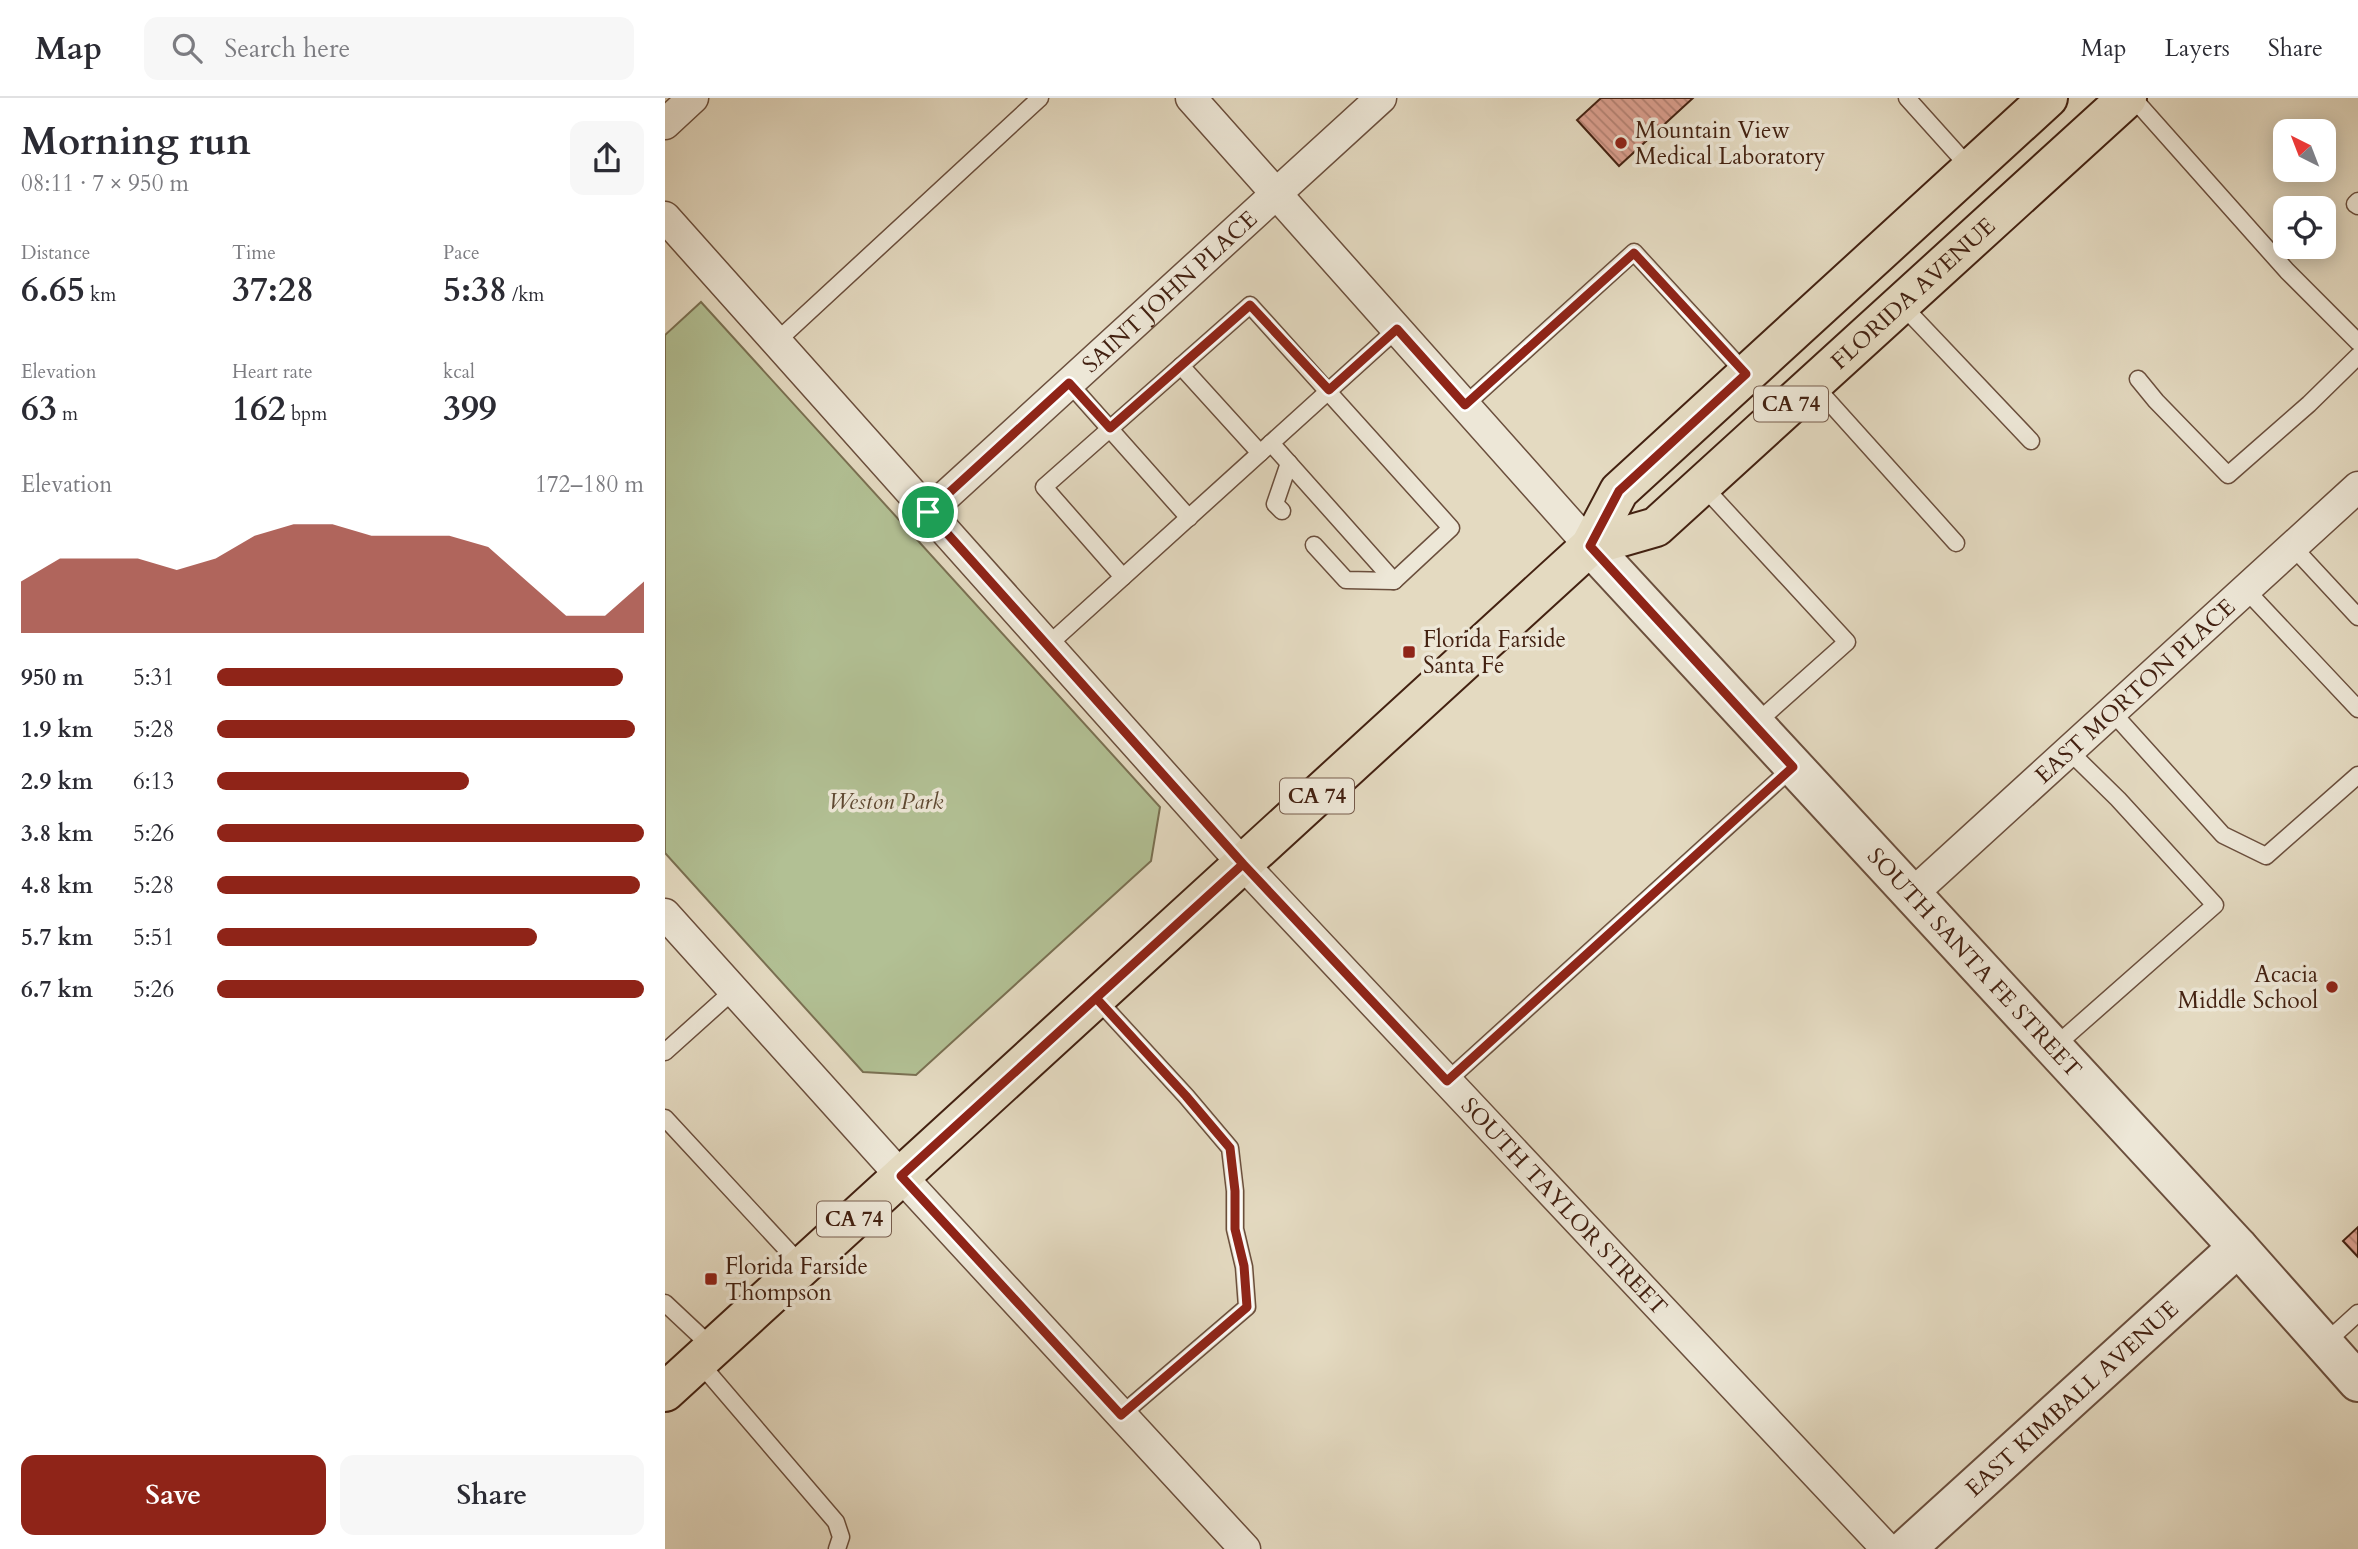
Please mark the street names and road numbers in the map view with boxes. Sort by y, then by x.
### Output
street label: SAINT JOHN PLACE [1076,204,1264,380]
street label: FLORIDA AVENUE [1824,211,2002,376]
road number: CA 74 [1754,386,1828,422]
street label: EAST MORTON PLACE [2028,592,2242,791]
road number: CA 74 [1280,778,1354,814]
street label: SOUTH SANTA FE STREET [1860,841,2089,1084]
street label: SOUTH TAYLOR STREET [1454,1091,1674,1322]
road number: CA 74 [817,1202,891,1236]
street label: EAST KIMBALL AVENUE [1959,1294,2185,1504]

